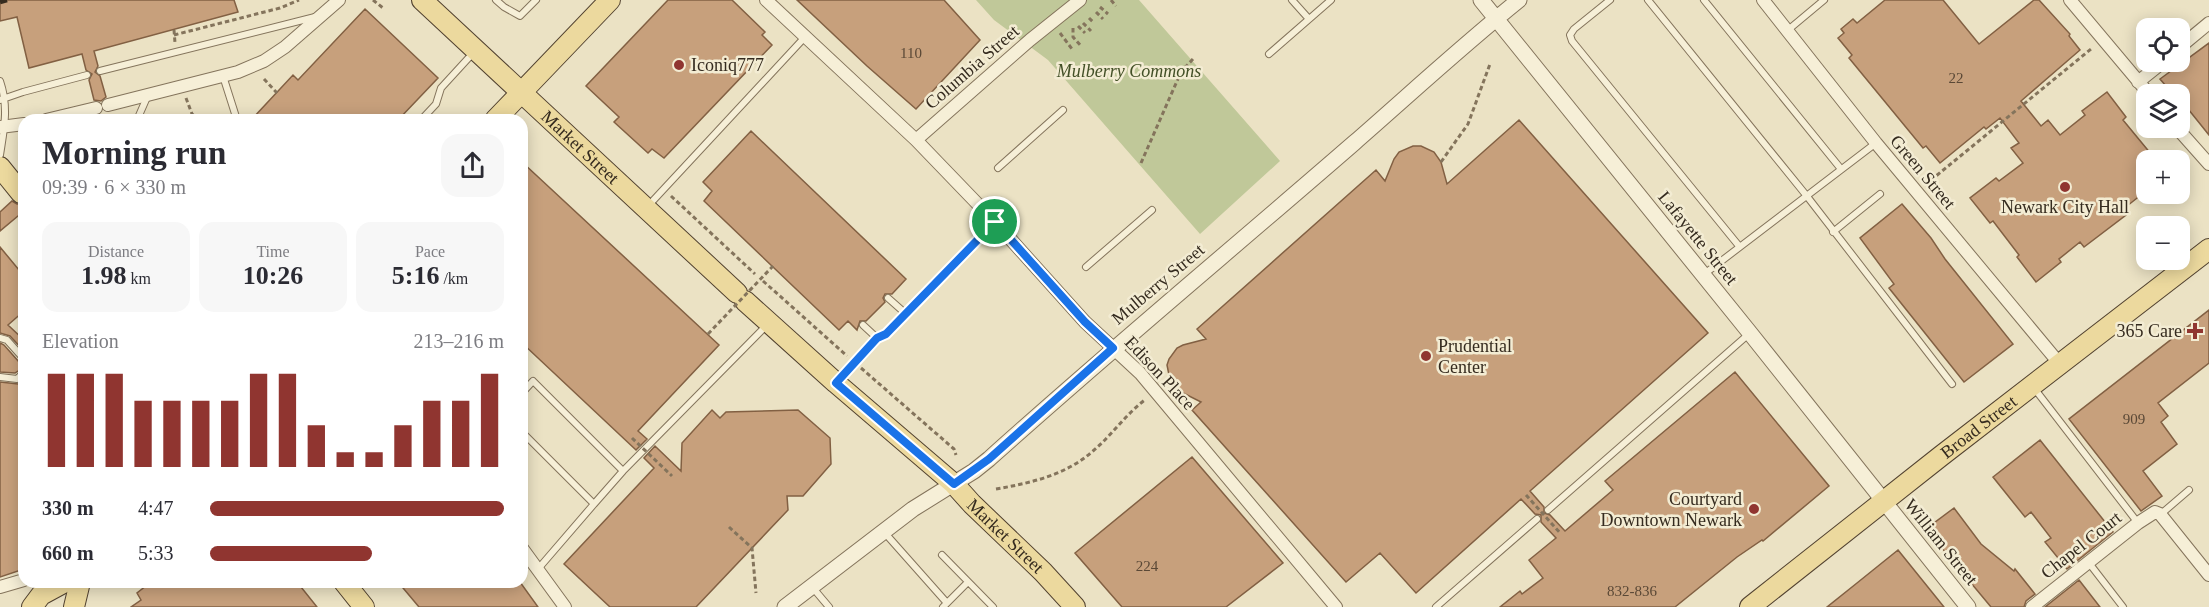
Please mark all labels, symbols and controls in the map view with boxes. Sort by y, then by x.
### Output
map controls [2136,18,2190,270]
button: locate [2136,18,2190,72]
street label: Columbia Street [921,21,1023,113]
house number: 110 [900,45,922,61]
place label: Iconiq777 [691,55,764,75]
marker: Iconiq777 [672,58,686,72]
park label: Mulberry Commons [1056,61,1201,81]
house number: 22 [1949,70,1964,86]
button: layers [2136,84,2190,138]
street label: Market Street [537,106,623,188]
street label: Green Street [1886,131,1960,213]
button: share [441,134,504,197]
text: Morning run [42,135,226,171]
button: + [2136,150,2190,204]
text: 09:39 · 6 × 330 m [42,176,186,198]
marker: Newark City Hall [2058,180,2072,194]
street label: Lafayette Street [1654,187,1742,289]
pin [969,196,1020,247]
place label: Newark City Hall [2001,197,2129,217]
icon: arrive [978,205,1011,238]
button: − [2136,216,2190,270]
street label: Mulberry Street [1108,240,1208,328]
text: Distance [88,243,144,260]
text: Time [256,243,290,260]
text: Pace [415,243,445,260]
text: 1.98 [81,261,127,290]
text: 10:26 [243,261,303,290]
text: 5:16 [392,261,439,290]
text: km [127,270,151,287]
text: /km [439,270,468,287]
place label: 365 Care [2117,321,2182,341]
marker: 365 Care [2186,322,2204,340]
text: Elevation [42,330,119,352]
text: 213–216 m [413,330,504,352]
street label: Edison Place [1121,332,1199,414]
place label: Prudential Center [1438,336,1512,377]
marker: Prudential Center [1419,349,1433,363]
street label: Broad Street [1937,391,2021,463]
house number: 909 [2123,411,2145,427]
place label: Courtyard Downtown Newark [1601,489,1742,530]
street label: Market Street [963,495,1048,577]
street label: William Street [1900,495,1982,589]
text: 330 m [42,497,94,519]
text: 4:47 [138,497,174,519]
marker: Courtyard Downtown Newark [1747,502,1761,516]
street label: Chapel Court [2037,507,2125,583]
text: 660 m [42,542,94,564]
text: 5:33 [138,542,174,564]
house number: 224 [1136,558,1159,574]
house number: 832-836 [1607,583,1657,599]

